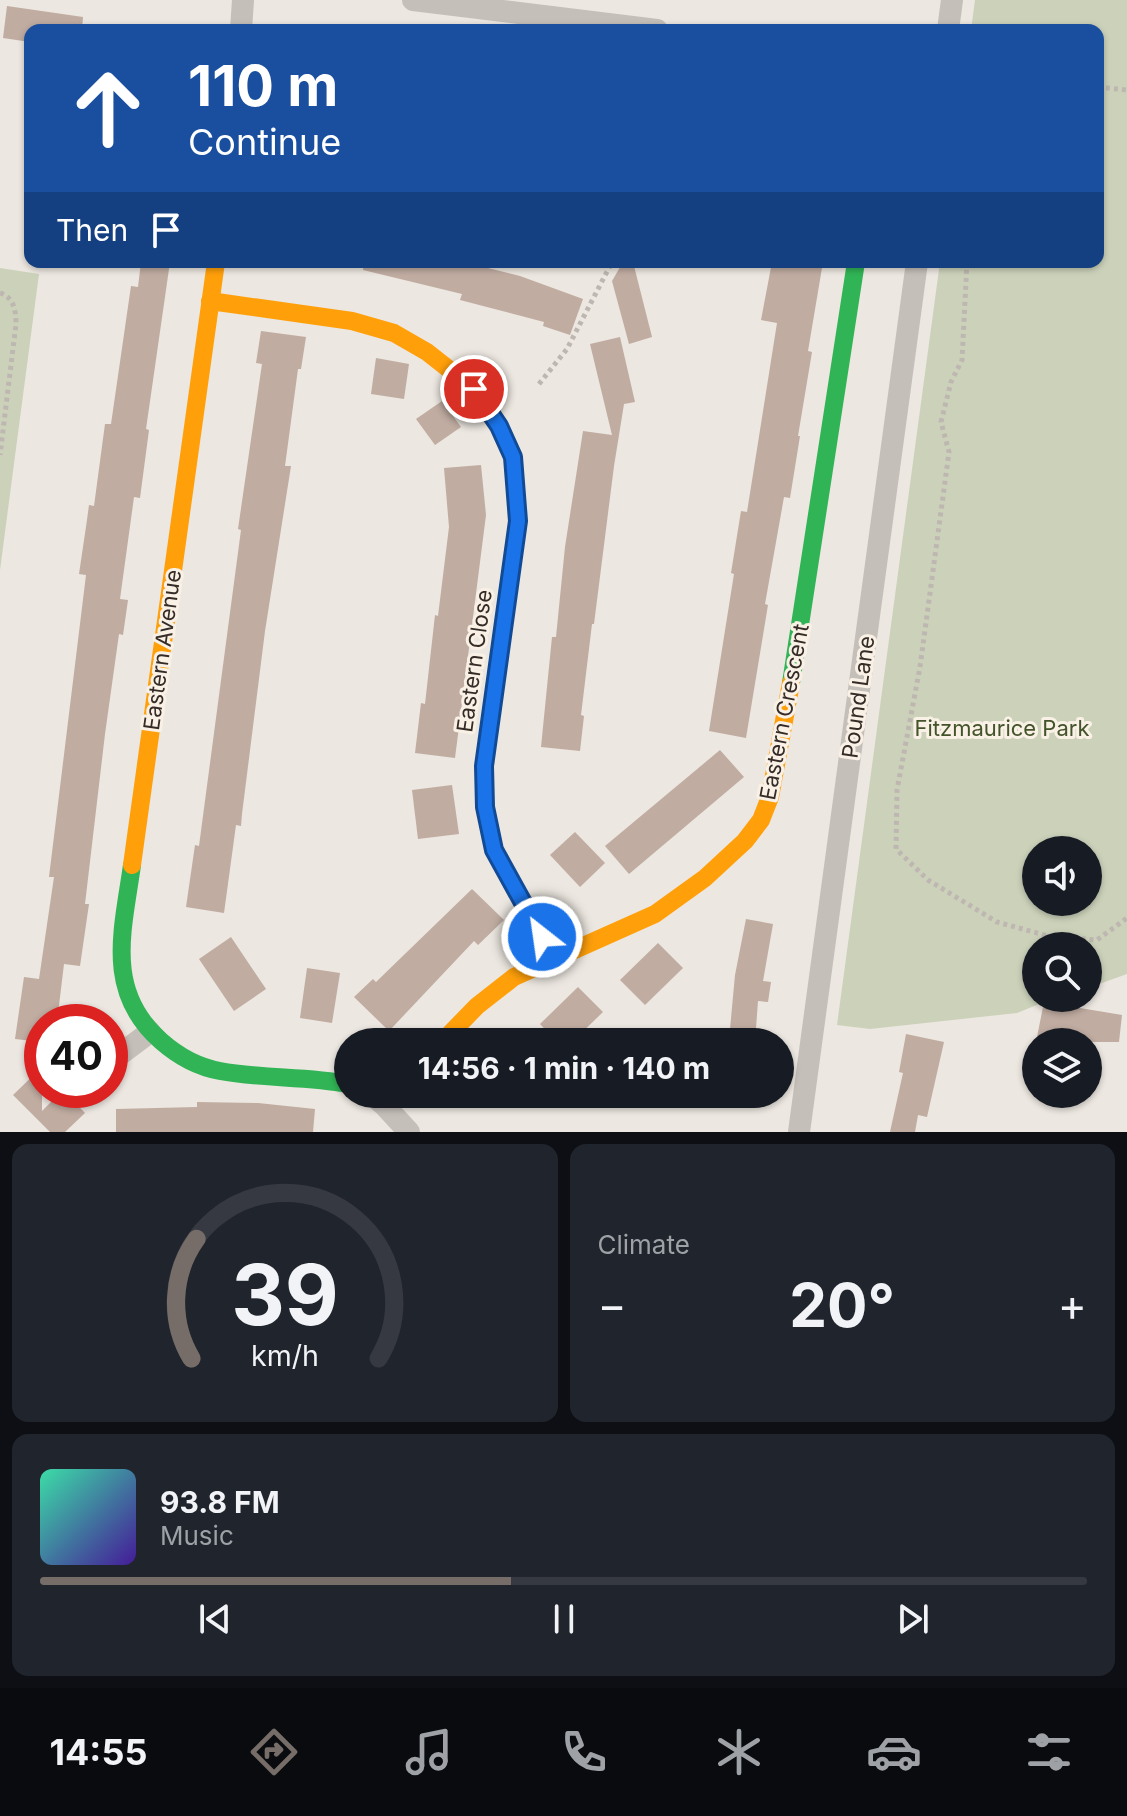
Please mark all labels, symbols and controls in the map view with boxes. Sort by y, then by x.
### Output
text: 110 m [188,52,338,120]
icon: ahead [56,56,160,160]
text: Continue [188,120,341,164]
icon: arrive [144,208,188,252]
text: Then [56,212,128,248]
pin [440,355,508,423]
icon: arrive [452,367,496,411]
street label: Eastern Avenue [138,568,186,732]
street label: Eastern Close [451,588,497,734]
street label: Eastern Crescent [754,622,814,802]
street label: Pound Lane [837,634,879,760]
park label: Fitzmaurice Park [915,715,1089,741]
map controls [1022,836,1102,1108]
button: sound [1022,836,1102,916]
position arrow [500,895,584,979]
button: search [1022,932,1102,1012]
speed limit sign: 40 [24,1004,128,1108]
button: layers [1022,1028,1102,1108]
text: 14:56 · 1 min · 140 m [418,1050,710,1086]
text: Climate [598,1229,690,1260]
text: 39 [231,1244,339,1345]
text: 20° [789,1269,895,1341]
text: − [598,1278,627,1332]
text: + [1058,1278,1087,1332]
text: km/h [251,1338,319,1373]
text: 93.8 FM [160,1484,280,1520]
text: Music [160,1520,234,1551]
icon: previous [193,1597,237,1641]
icon: pause [542,1597,586,1641]
icon: next [891,1597,935,1641]
icon: directions [246,1724,302,1780]
icon: music [401,1724,457,1780]
icon: phone [556,1724,612,1780]
icon: climate [711,1724,767,1780]
icon: car [866,1724,922,1780]
icon: filters [1021,1724,1077,1780]
text: 14:55 [50,1730,147,1774]

